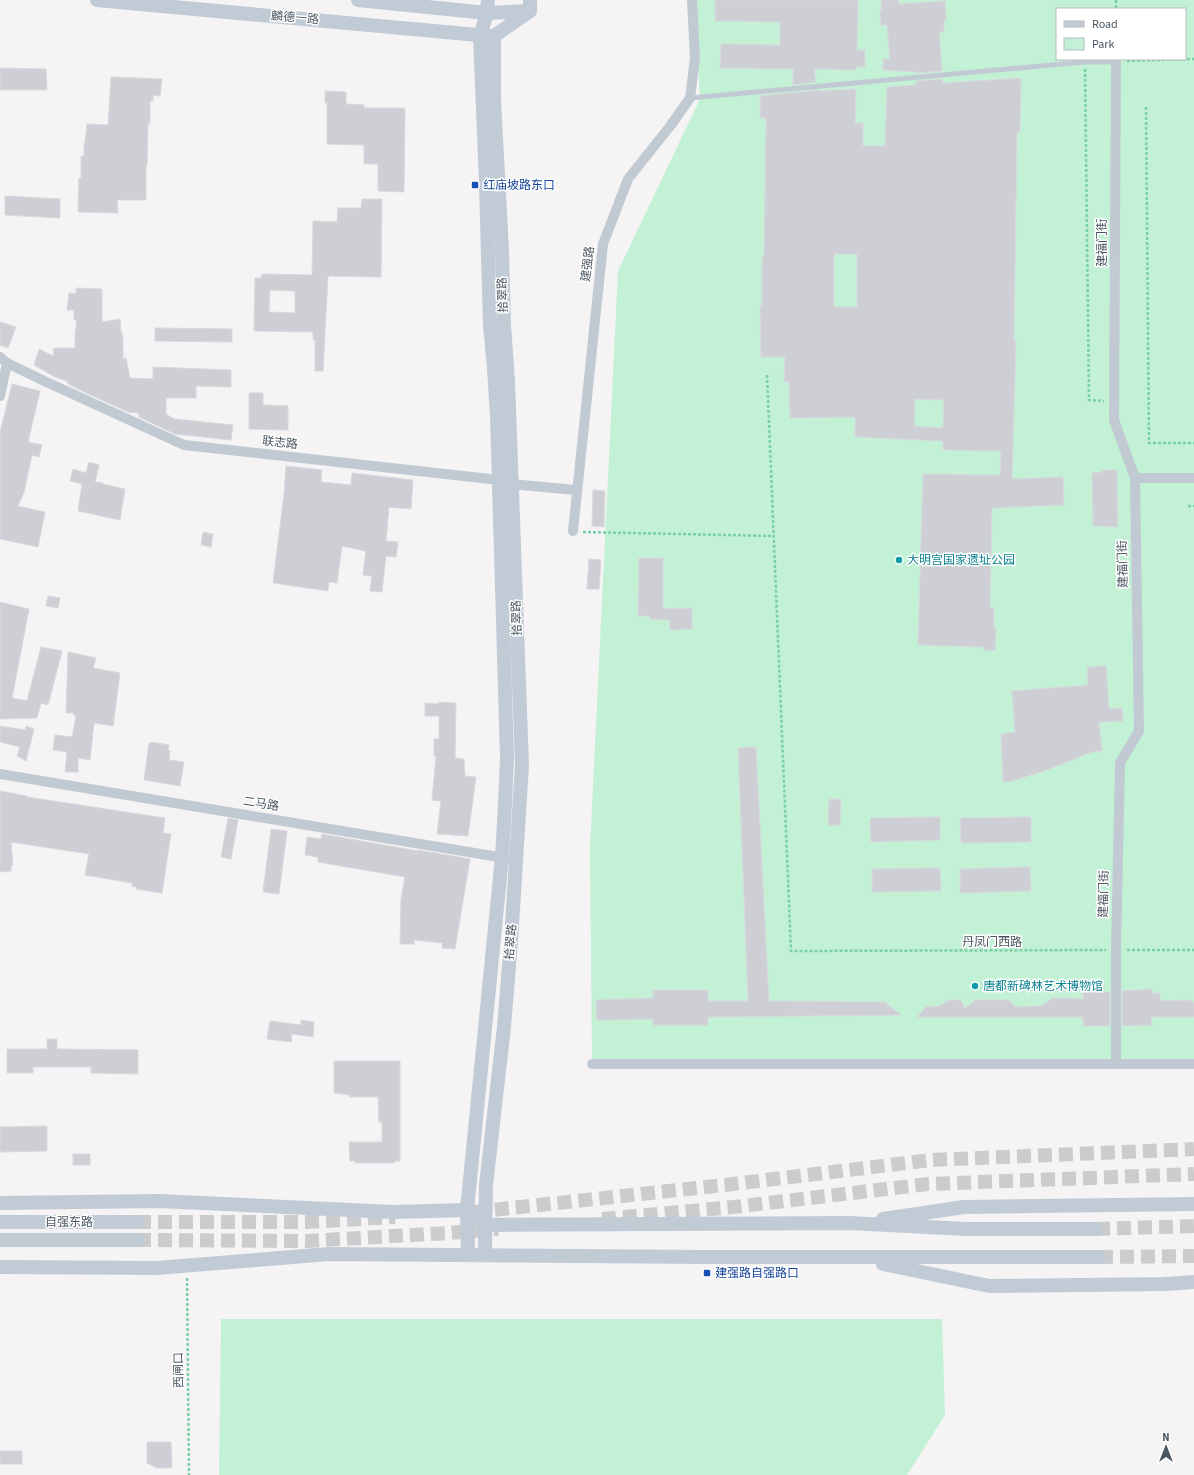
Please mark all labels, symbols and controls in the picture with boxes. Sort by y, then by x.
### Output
street label: 麟德一路 [270,7,320,29]
legend [1056,8,1186,60]
text: Road [1092,16,1118,33]
text: Park [1092,36,1114,53]
place label: 红庙坡路东口 [483,177,555,194]
marker: 红庙坡路东口 [470,180,480,190]
street label: 建福门街 [1094,219,1111,267]
street label: 建强路 [577,245,599,283]
street label: 拾翠路 [494,277,512,313]
street label: 联志路 [261,433,299,453]
street label: 建福门街 [1114,540,1132,588]
place label: 大明宫国家遗址公园 [907,552,1015,569]
marker: 大明宫国家遗址公园 [894,555,904,565]
street label: 拾翠路 [508,600,526,636]
street label: 二马路 [242,793,280,815]
street label: 建福门街 [1095,870,1113,918]
street label: 拾翠路 [501,923,521,961]
street label: 丹凤门西路 [962,934,1022,951]
place label: 唐都新碑林艺术博物馆 [983,978,1103,995]
marker: 唐都新碑林艺术博物馆 [970,981,980,991]
street label: 自强东路 [45,1214,93,1231]
place label: 建强路自强路口 [715,1265,799,1282]
marker: 建强路自强路口 [702,1268,712,1278]
street label: 西闸口 [170,1352,188,1388]
north arrow [1146,1427,1186,1467]
text: N [1162,1430,1170,1445]

